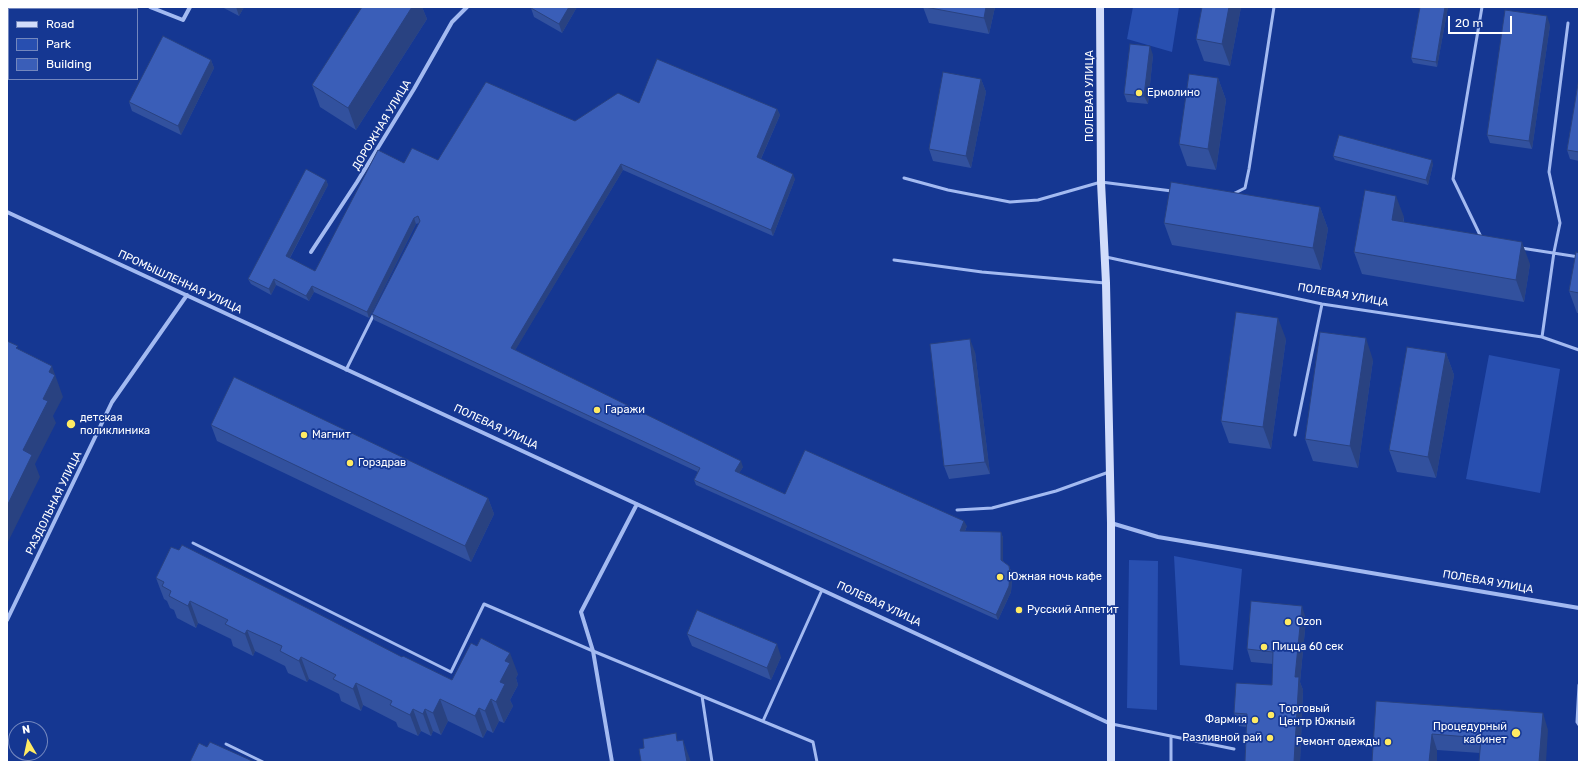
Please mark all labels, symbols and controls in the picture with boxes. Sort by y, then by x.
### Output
legend [8,8,138,80]
scale bar [1450,8,1514,34]
text: 20 m [1455,16,1483,30]
text: Road [46,17,74,31]
text: Park [46,37,71,51]
street label: ПОЛЕВАЯ УЛИЦА [1083,50,1097,142]
text: Building [46,57,92,71]
street label: ДОРОЖНАЯ УЛИЦА [350,77,414,173]
place label: Ермолино [1147,86,1200,100]
marker: Ермолино [1134,88,1144,98]
street label: ПРОМЫШЛЕННАЯ УЛИЦА [116,247,244,317]
street label: ПОЛЕВАЯ УЛИЦА [1297,281,1389,309]
street label: ПОЛЕВАЯ УЛИЦА [452,402,540,452]
place label: Гаражи [605,403,645,417]
marker: Гаражи [592,405,602,415]
place label: детская поликлиника [80,411,150,437]
marker: детская поликлиника [65,418,77,430]
place label: Магнит [312,428,351,442]
marker: Магнит [299,430,309,440]
street label: РАЗДОЛЬНАЯ УЛИЦА [23,449,85,557]
place label: Горздрав [358,456,406,470]
marker: Горздрав [345,458,355,468]
street label: ПОЛЕВАЯ УЛИЦА [1442,568,1534,596]
place label: Южная ночь кафе [1008,570,1102,584]
marker: Южная ночь кафе [995,572,1005,582]
street label: ПОЛЕВАЯ УЛИЦА [835,579,923,629]
place label: Русский Аппетит [1027,603,1119,617]
marker: Русский Аппетит [1014,605,1024,615]
place label: Ozon [1296,615,1322,629]
marker: Ozon [1283,617,1293,627]
place label: Пицца 60 сек [1272,640,1343,654]
marker: Пицца 60 сек [1259,642,1269,652]
place label: Торговый Центр Южный [1279,702,1355,728]
marker: Торговый Центр Южный [1266,710,1276,720]
place label: Фармия [1205,713,1247,727]
marker: Фармия [1250,715,1260,725]
place label: Процедурный кабинет [1433,720,1507,746]
north arrow [8,721,48,761]
text: N [21,723,31,737]
marker: Процедурный кабинет [1510,727,1522,739]
place label: Разливной рай [1182,731,1262,745]
marker: Разливной рай [1265,733,1275,743]
place label: Ремонт одежды [1296,735,1380,749]
marker: Ремонт одежды [1383,737,1393,747]

